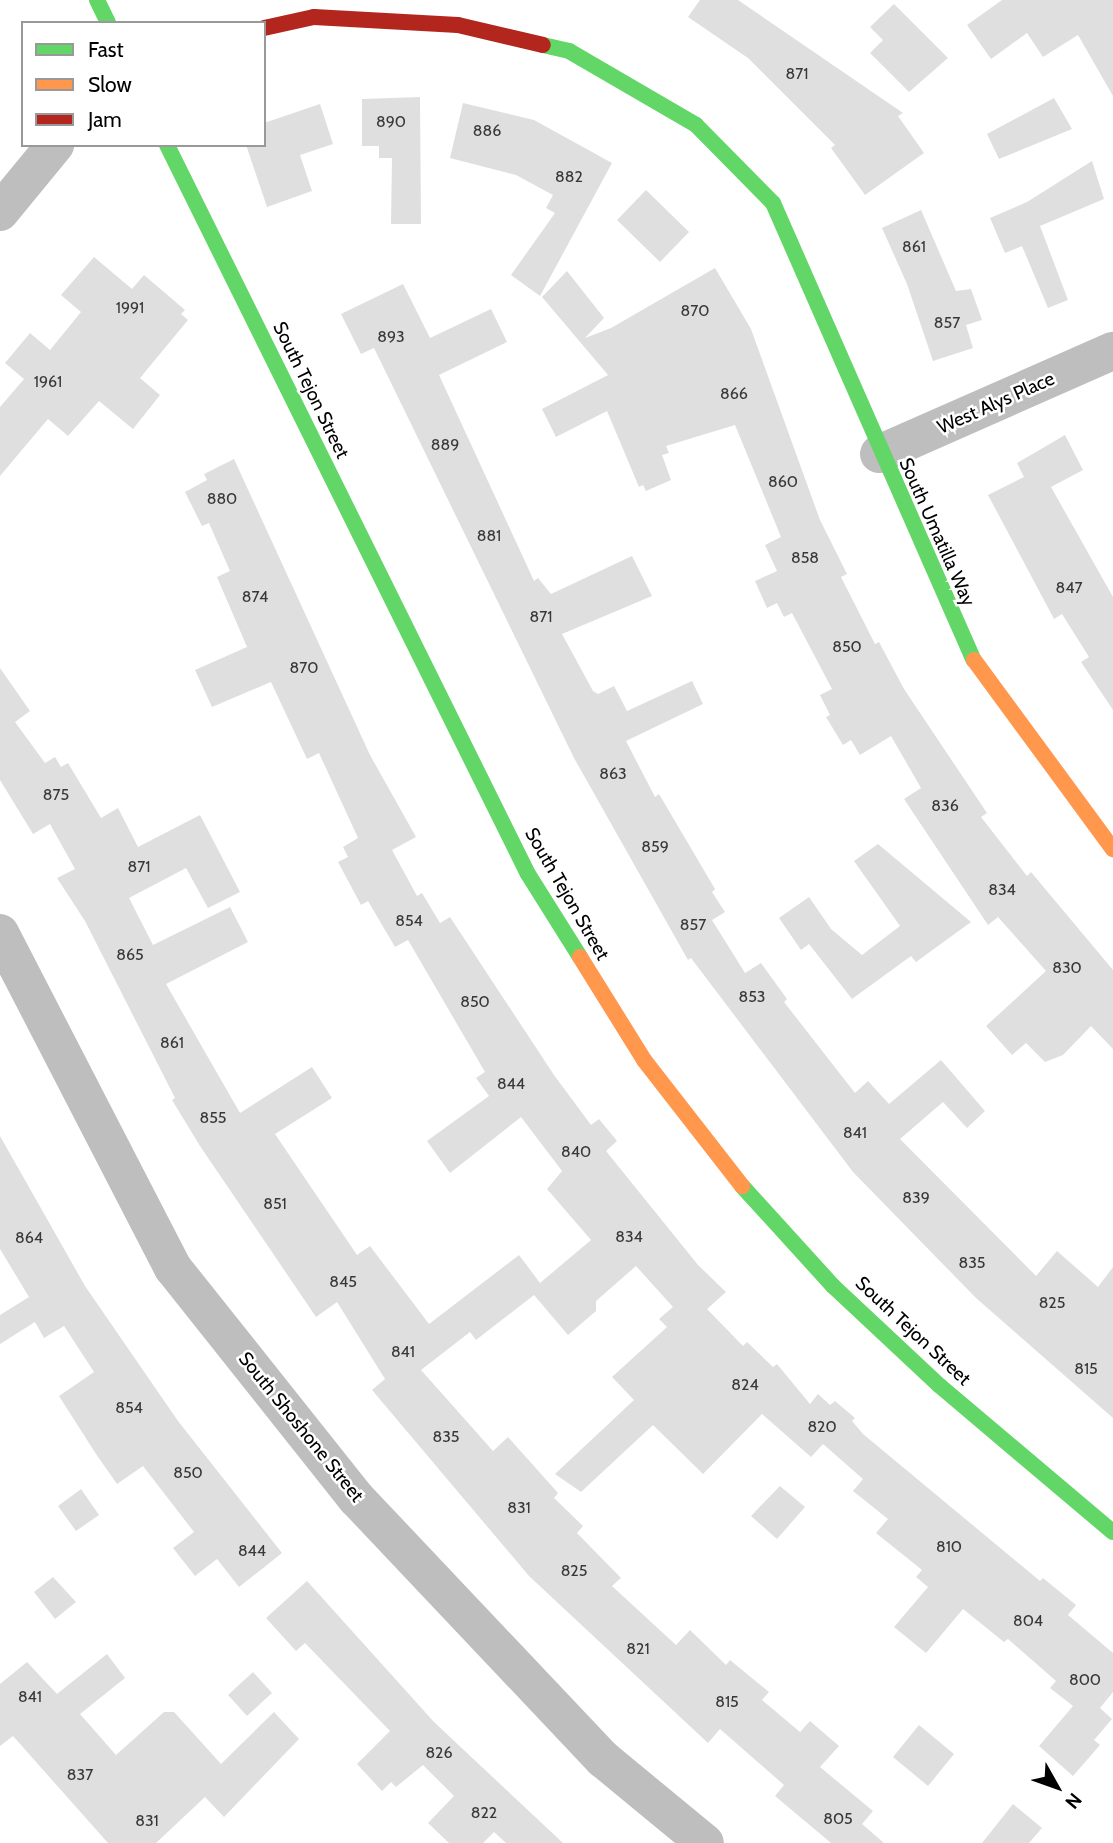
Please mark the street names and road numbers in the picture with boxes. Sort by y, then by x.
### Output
street label: South Tejon Street [268,318,354,462]
street label: West Alys Place [934,367,1058,439]
street label: South Umatilla Way [894,454,980,610]
street label: South Tejon Street [520,824,614,964]
street label: South Tejon Street [851,1272,975,1390]
street label: South Shoshone Street [234,1347,368,1507]

